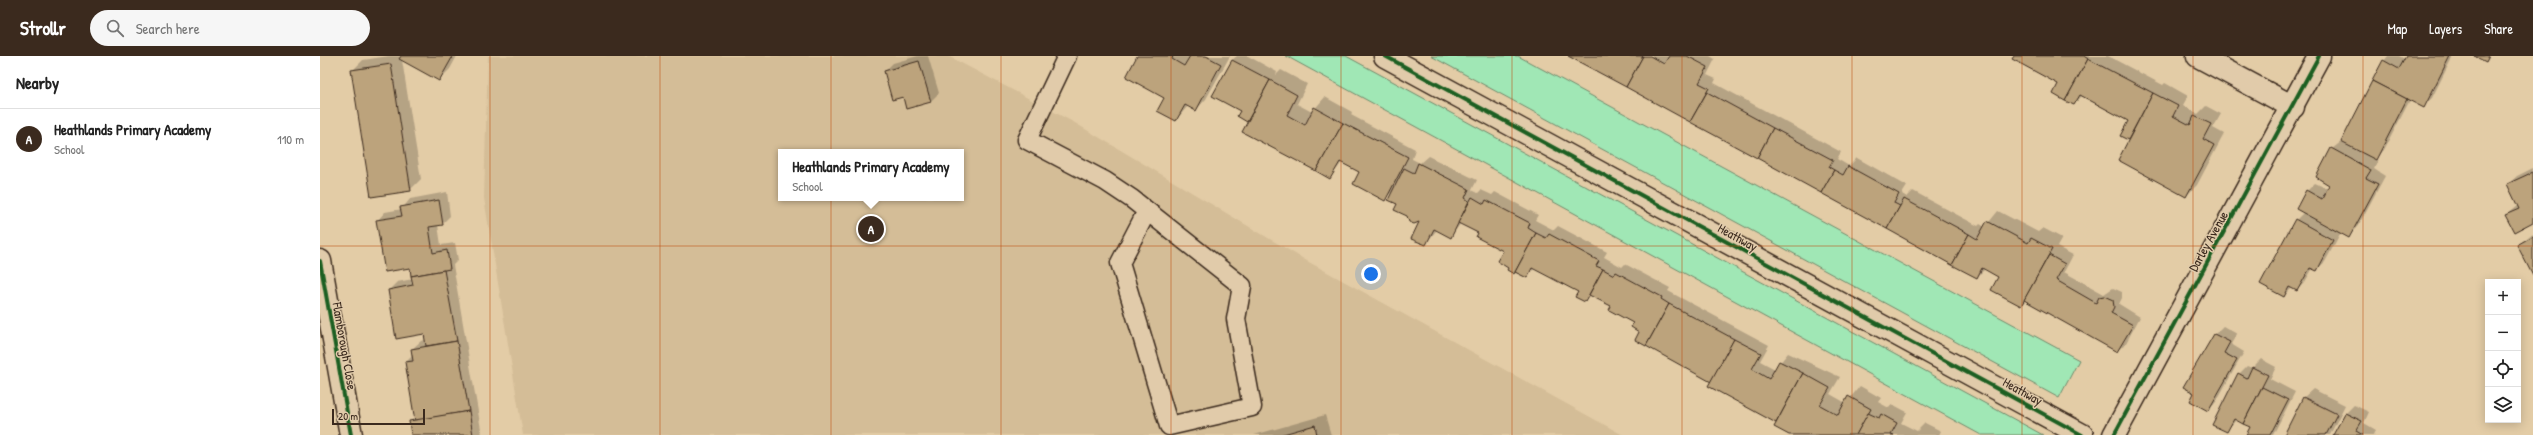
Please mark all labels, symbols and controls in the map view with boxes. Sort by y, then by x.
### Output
search box [90,10,370,46]
text: Strollr [20,15,66,41]
icon: search [104,17,126,39]
text: Search here [136,18,200,39]
text: Map [2387,19,2407,38]
text: Layers [2429,19,2462,38]
text: Share [2484,19,2513,38]
text: Nearby [16,71,59,94]
text: Heathlands Primary Academy [54,119,211,140]
text: A [26,130,32,148]
text: 110 m [277,130,304,148]
text: School [54,140,84,158]
popup [778,149,964,201]
text: Heathlands Primary Academy [792,156,950,177]
text: School [792,177,823,195]
street label: Darley Avenue [2184,208,2232,274]
pin: A [858,214,884,244]
street label: Heathway [1715,219,1762,256]
your location [1361,264,1381,284]
map controls [2485,279,2521,423]
button: + [2485,279,2521,315]
street label: Flamborough Close [328,300,362,391]
button: − [2485,315,2521,351]
button: locate [2485,351,2521,387]
street label: Heathway [2000,373,2047,410]
button: layers [2485,387,2521,423]
scale bar [332,407,425,426]
text: 20 m [338,409,358,423]

